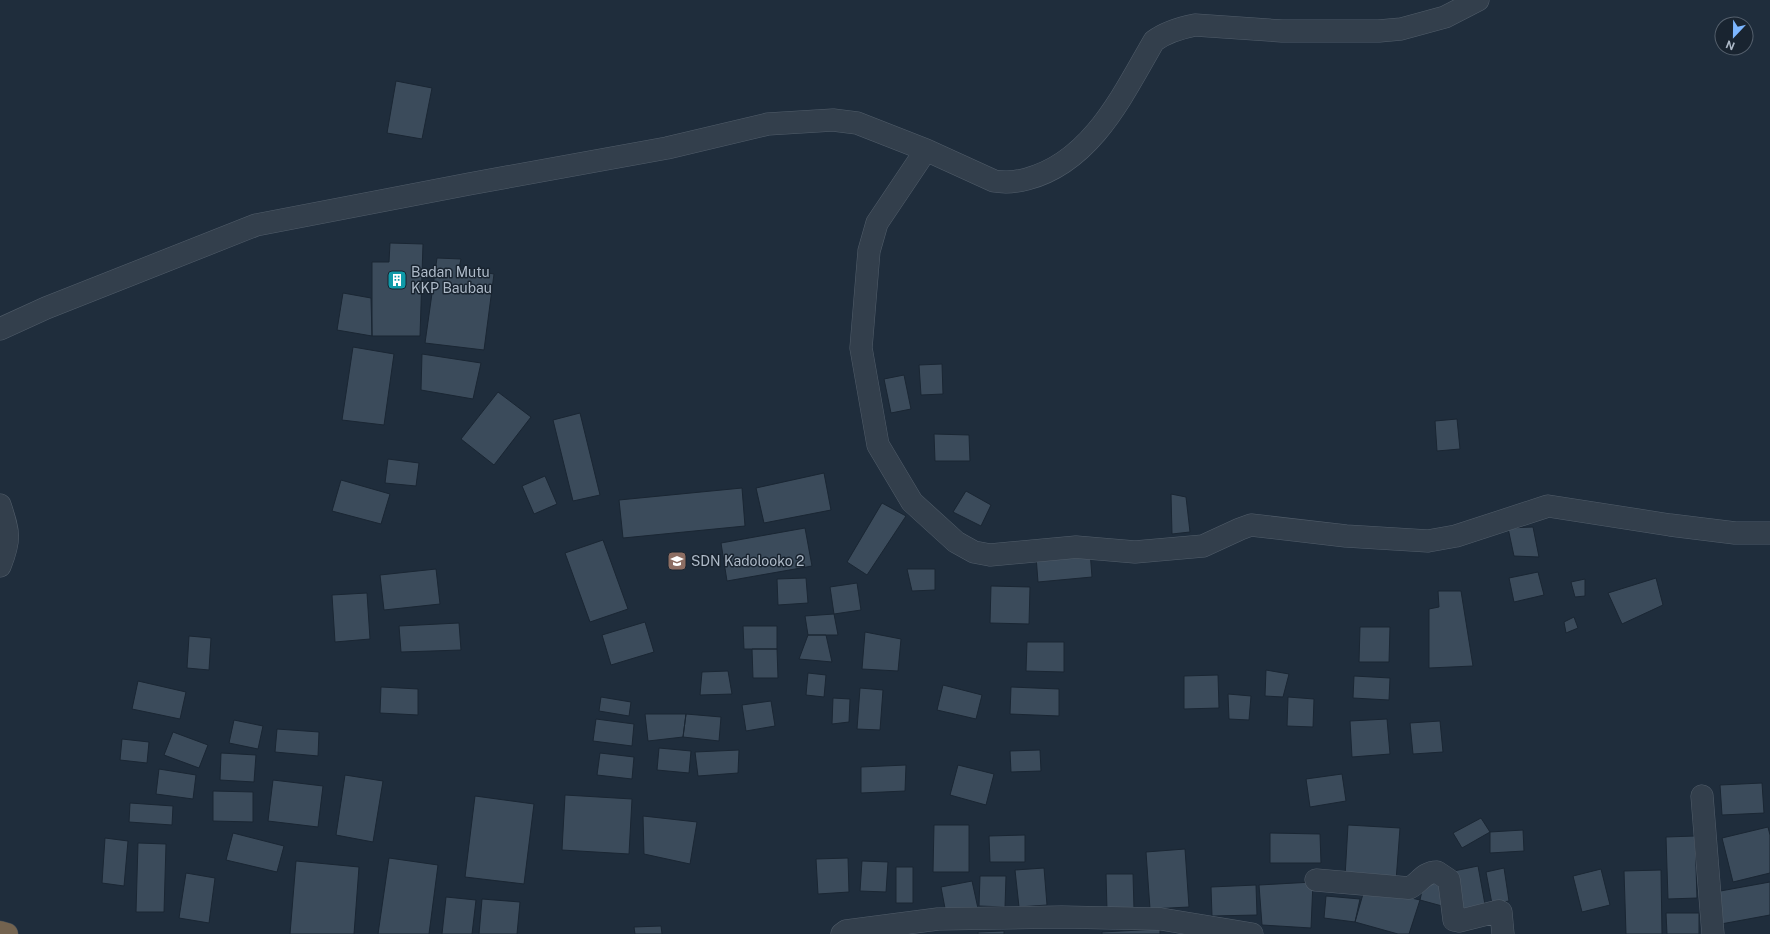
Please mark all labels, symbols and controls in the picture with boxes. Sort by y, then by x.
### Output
north arrow [1714,16,1754,56]
text: N [1724,38,1736,52]
place label: Badan Mutu KKP Baubau [411,264,492,296]
building icon: Badan Mutu KKP Baubau [386,269,408,291]
school or university icon: SDN Kadolooko 2 [666,550,688,572]
place label: SDN Kadolooko 2 [691,553,804,569]

